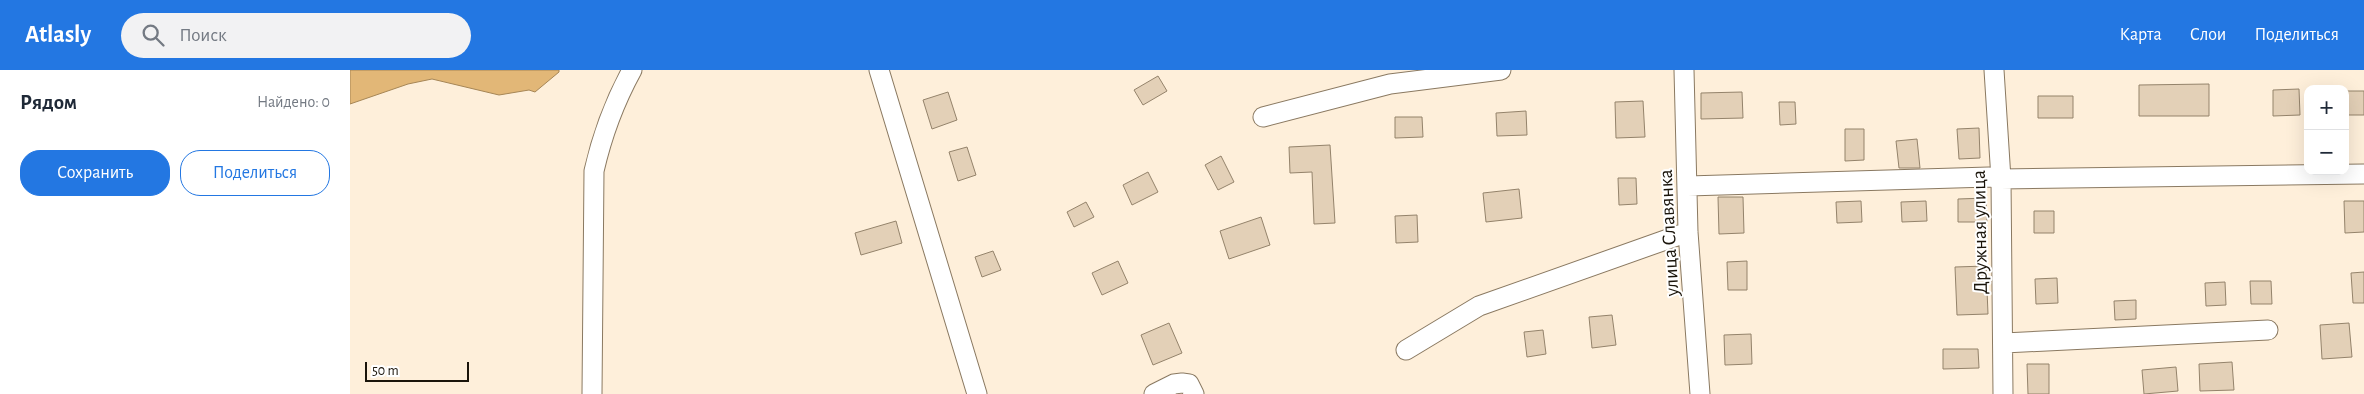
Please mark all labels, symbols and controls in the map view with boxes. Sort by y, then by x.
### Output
search box [121,13,471,58]
icon: search [139,21,167,49]
text: Atlasly [25,23,91,47]
text: Поиск [179,26,227,45]
text: Карта [2120,26,2162,44]
text: Слои [2190,26,2226,44]
text: Поделиться [2254,26,2339,44]
map controls [2304,85,2349,175]
button: + [2304,85,2349,130]
text: Рядом [20,92,77,113]
text: Найдено: 0 [257,94,330,110]
button: − [2304,130,2349,175]
button: Сохранить [20,150,170,196]
button: Поделиться [180,150,330,196]
street label: улица Славянка [1656,169,1682,298]
street label: Дружная улица [1969,170,1991,294]
scale bar [365,359,469,382]
text: 50 m [372,364,399,378]

